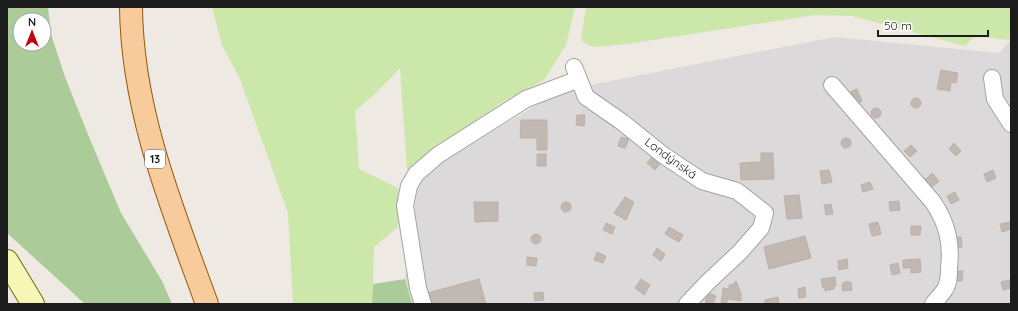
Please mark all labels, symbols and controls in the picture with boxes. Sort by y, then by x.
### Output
north arrow [12,12,52,52]
scale bar [878,12,988,38]
text: N [28,15,36,29]
text: 50 m [884,18,912,33]
street label: Londýnská [642,134,700,182]
road number: 13 [145,150,165,168]

